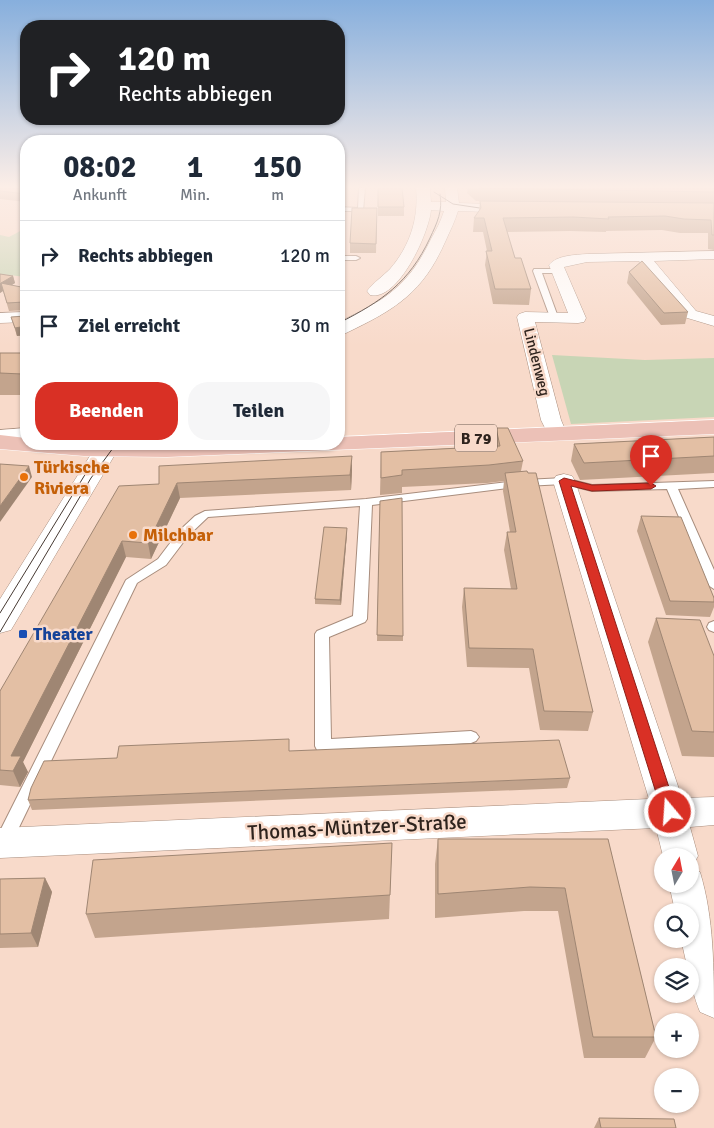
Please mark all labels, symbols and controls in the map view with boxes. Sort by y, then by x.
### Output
text: 120 m [118,37,211,80]
icon: right [35,40,100,105]
text: Rechts abbiegen [118,80,272,107]
text: 08:02 [63,149,137,186]
text: 1 [187,149,203,186]
text: 150 [253,149,302,186]
text: Ankunft [73,185,127,205]
text: Min. [180,185,210,205]
text: m [271,185,284,205]
icon: right [35,242,63,270]
text: Rechts abbiegen [78,244,213,268]
text: 120 m [280,244,330,268]
icon: arrive [35,312,63,340]
text: Ziel erreicht [78,314,180,338]
text: 30 m [290,314,330,338]
street label: Lindenweg [520,326,554,398]
button: Beenden [35,382,178,440]
button: Teilen [188,382,330,440]
road number: B 79 [455,424,497,452]
pin [630,435,672,486]
icon: arrive [637,442,665,470]
place label: Türkische Riviera [34,456,110,499]
marker: Türkische Riviera [18,471,30,483]
place label: Milchbar [143,524,214,546]
marker: Milchbar [127,529,139,541]
place label: Theater [33,623,94,645]
marker: Theater [17,628,29,640]
position arrow [643,785,695,837]
street label: Thomas-Müntzer-Straße [247,808,467,846]
north arrow [654,848,699,892]
map controls [654,848,699,1113]
button: search [654,903,699,948]
button: layers [654,958,699,1003]
button: + [654,1013,699,1058]
button: − [654,1068,699,1113]

